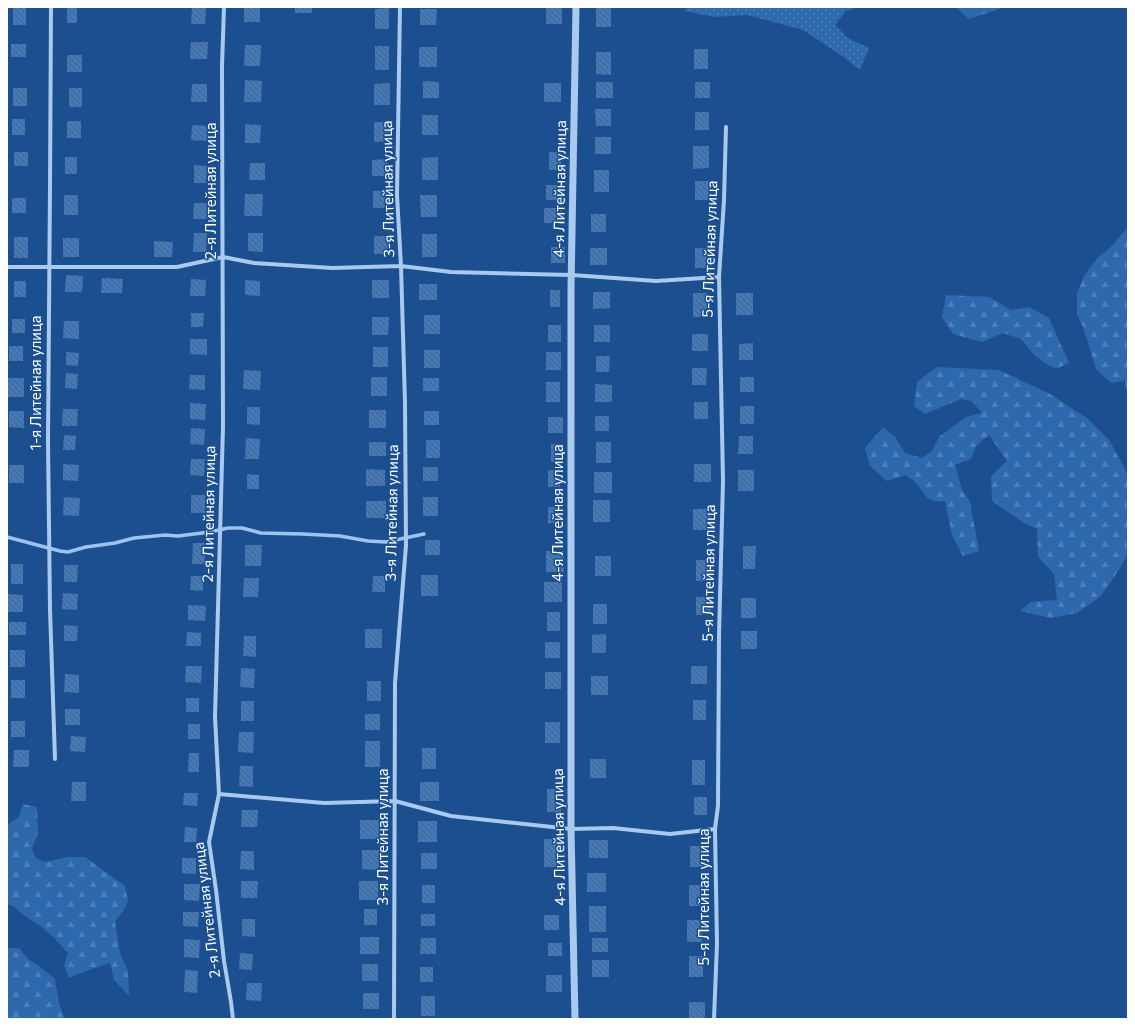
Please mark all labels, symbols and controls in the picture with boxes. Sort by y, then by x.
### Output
street label: 3-я Литейная улица [377,120,397,258]
street label: 4-я Литейная улица [549,120,569,258]
street label: 2-я Литейная улица [201,123,219,259]
street label: 5-я Литейная улица [698,180,720,318]
street label: 1-я Литейная улица [26,316,44,450]
street label: 3-я Литейная улица [381,444,401,582]
street label: 4-я Литейная улица [548,444,566,582]
street label: 2-я Литейная улица [198,445,218,583]
street label: 5-я Литейная улица [698,504,718,642]
street label: 3-я Литейная улица [373,768,391,906]
street label: 4-я Литейная улица [548,768,568,906]
street label: 5-я Литейная улица [694,828,712,966]
street label: 2-я Литейная улица [189,841,223,979]

